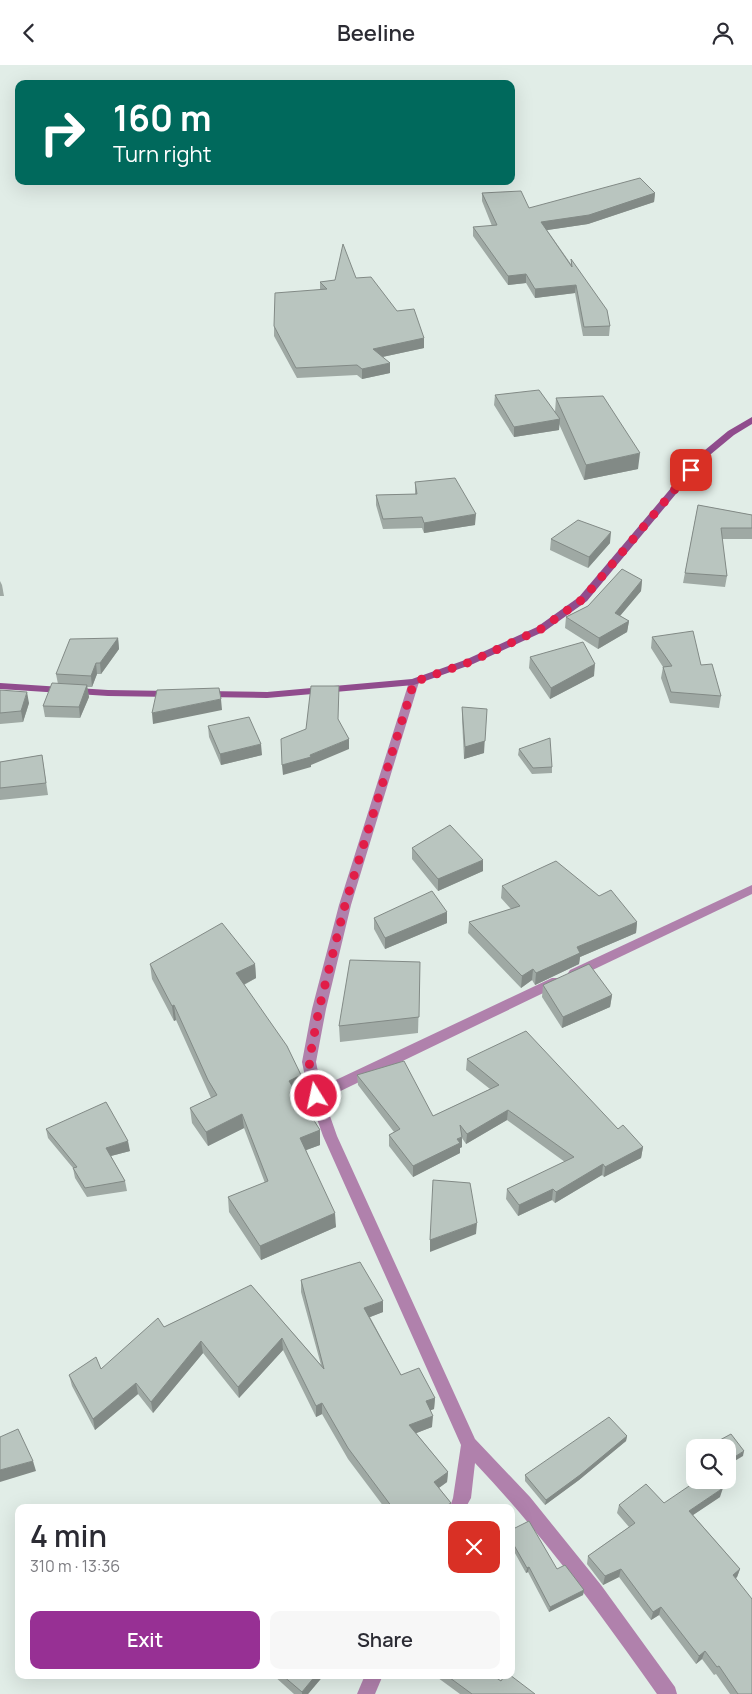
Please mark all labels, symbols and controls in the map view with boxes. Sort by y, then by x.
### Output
text: Beeline [337,18,415,48]
icon: back [15,19,43,47]
icon: person [709,19,737,47]
text: 160 m [113,94,212,142]
icon: right [30,100,95,165]
text: Turn right [113,139,211,169]
pin [670,449,712,491]
icon: arrive [677,456,705,484]
position arrow [289,1069,341,1121]
map controls [686,1439,736,1489]
button: search [686,1439,736,1489]
text: 4 min [30,1515,107,1556]
button: close [448,1521,500,1573]
text: 310 m · 13:36 [30,1555,120,1577]
button: Exit [30,1611,260,1669]
button: Share [270,1611,500,1669]

